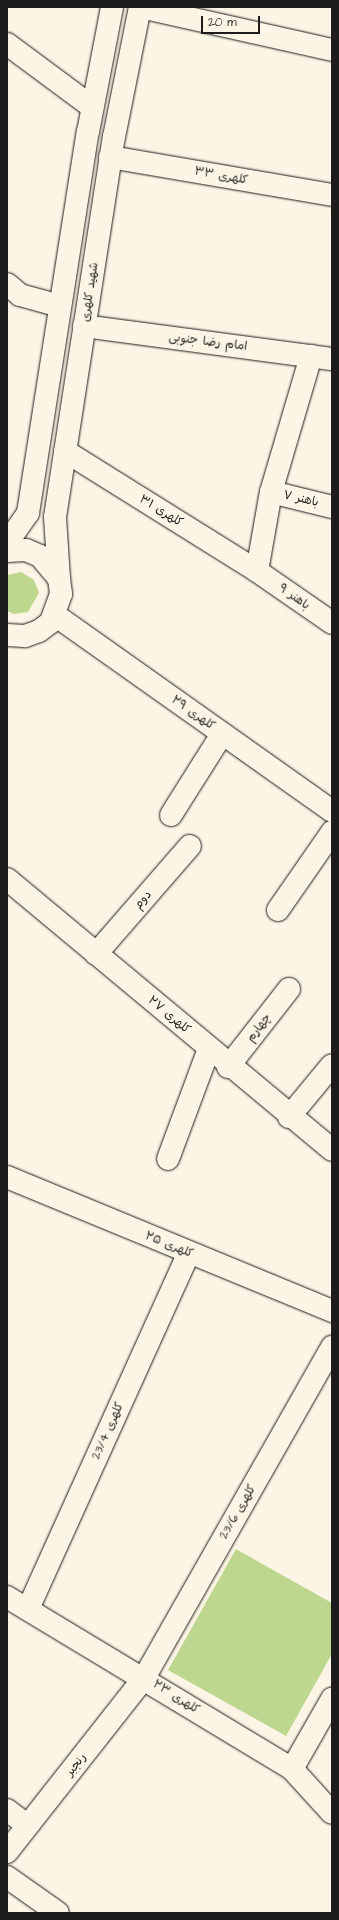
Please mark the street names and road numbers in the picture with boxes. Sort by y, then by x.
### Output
street label: کلهری ۳۳ [193,164,249,188]
street label: شهید کلهری [78,261,102,323]
street label: امام رضا جنوبی [168,330,248,354]
street label: باهنر ۷ [282,488,320,510]
street label: کلهری ۳۱ [137,492,185,530]
street label: باهنر ۹ [276,581,312,613]
street label: کلهری ۲۹ [168,693,218,733]
street label: دوم [131,888,155,912]
street label: کلهری ۲۷ [145,993,193,1037]
street label: چهارم [244,1011,274,1045]
street label: کلهری ۲۵ [143,1229,195,1261]
street label: کلهری 23/4 [89,1400,127,1462]
street label: کلهری 23/6 [217,1482,259,1542]
street label: کلهری ۲۳ [150,1677,202,1717]
street label: رنجبر [63,1751,89,1779]

